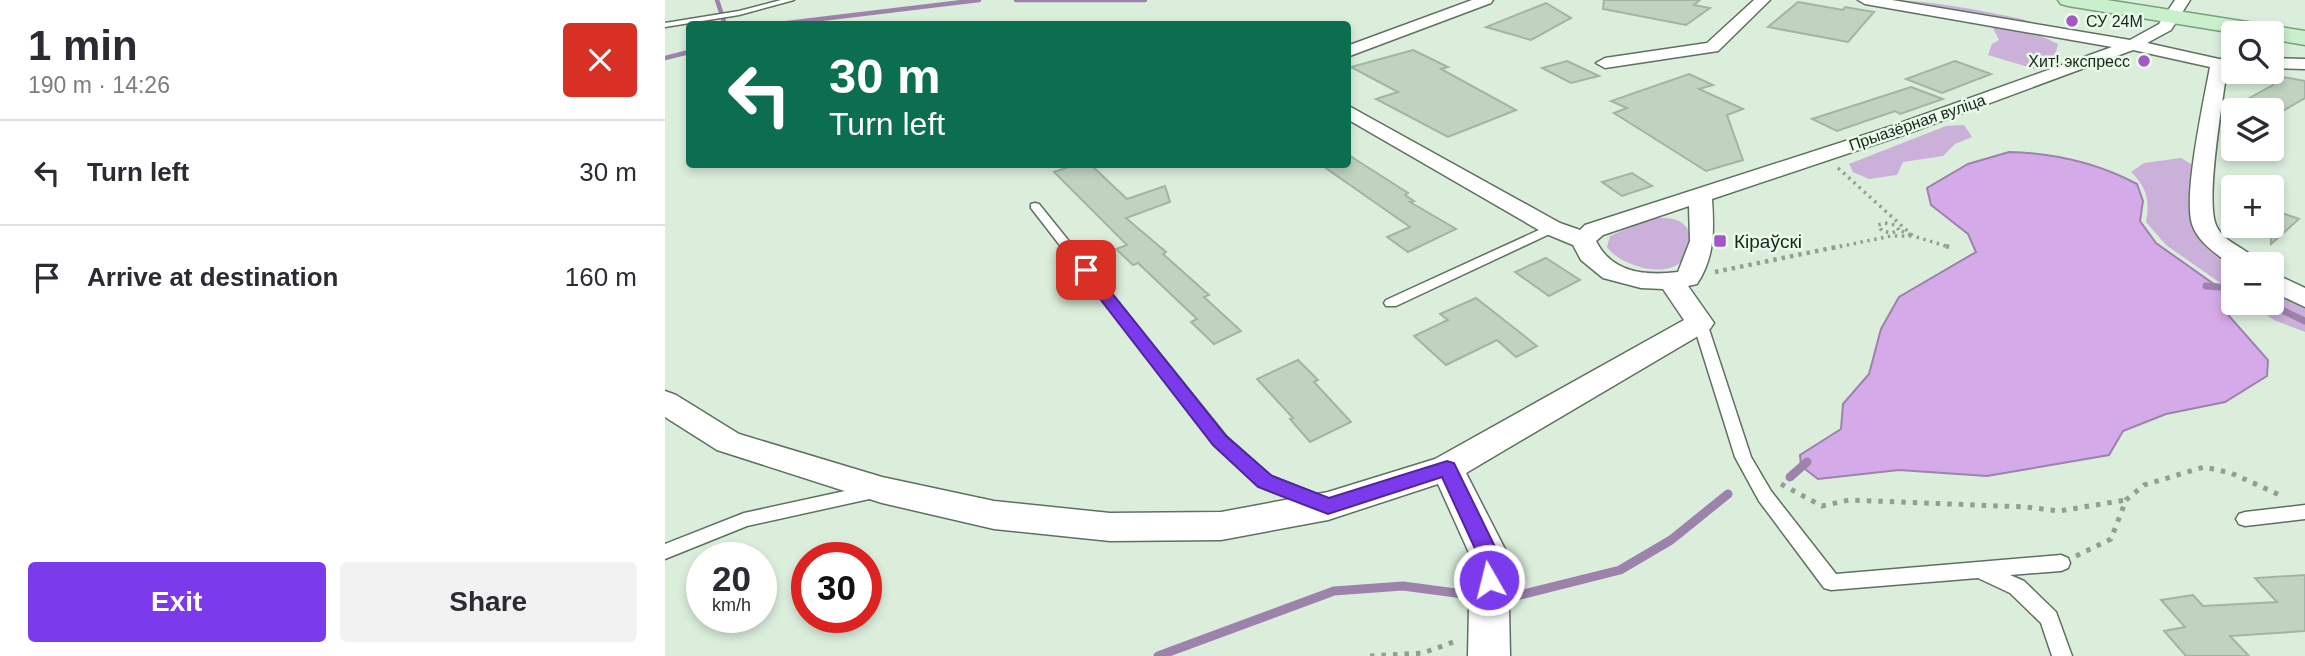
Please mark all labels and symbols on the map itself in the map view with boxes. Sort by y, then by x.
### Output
marker: СУ 24М [2064,13,2080,29]
place label: СУ 24М [2086,13,2143,30]
place label: Хит! экспресс [2028,53,2130,70]
marker: Хит! экспресс [2136,53,2152,69]
street label: Прыазёрная вуліца [1847,91,1988,154]
place label: Кіраўскі [1734,231,1802,252]
marker: Кіраўскі [1712,233,1728,249]
pin [1056,240,1116,300]
speed limit sign: 30 [791,542,882,633]
position arrow [1452,543,1526,617]

